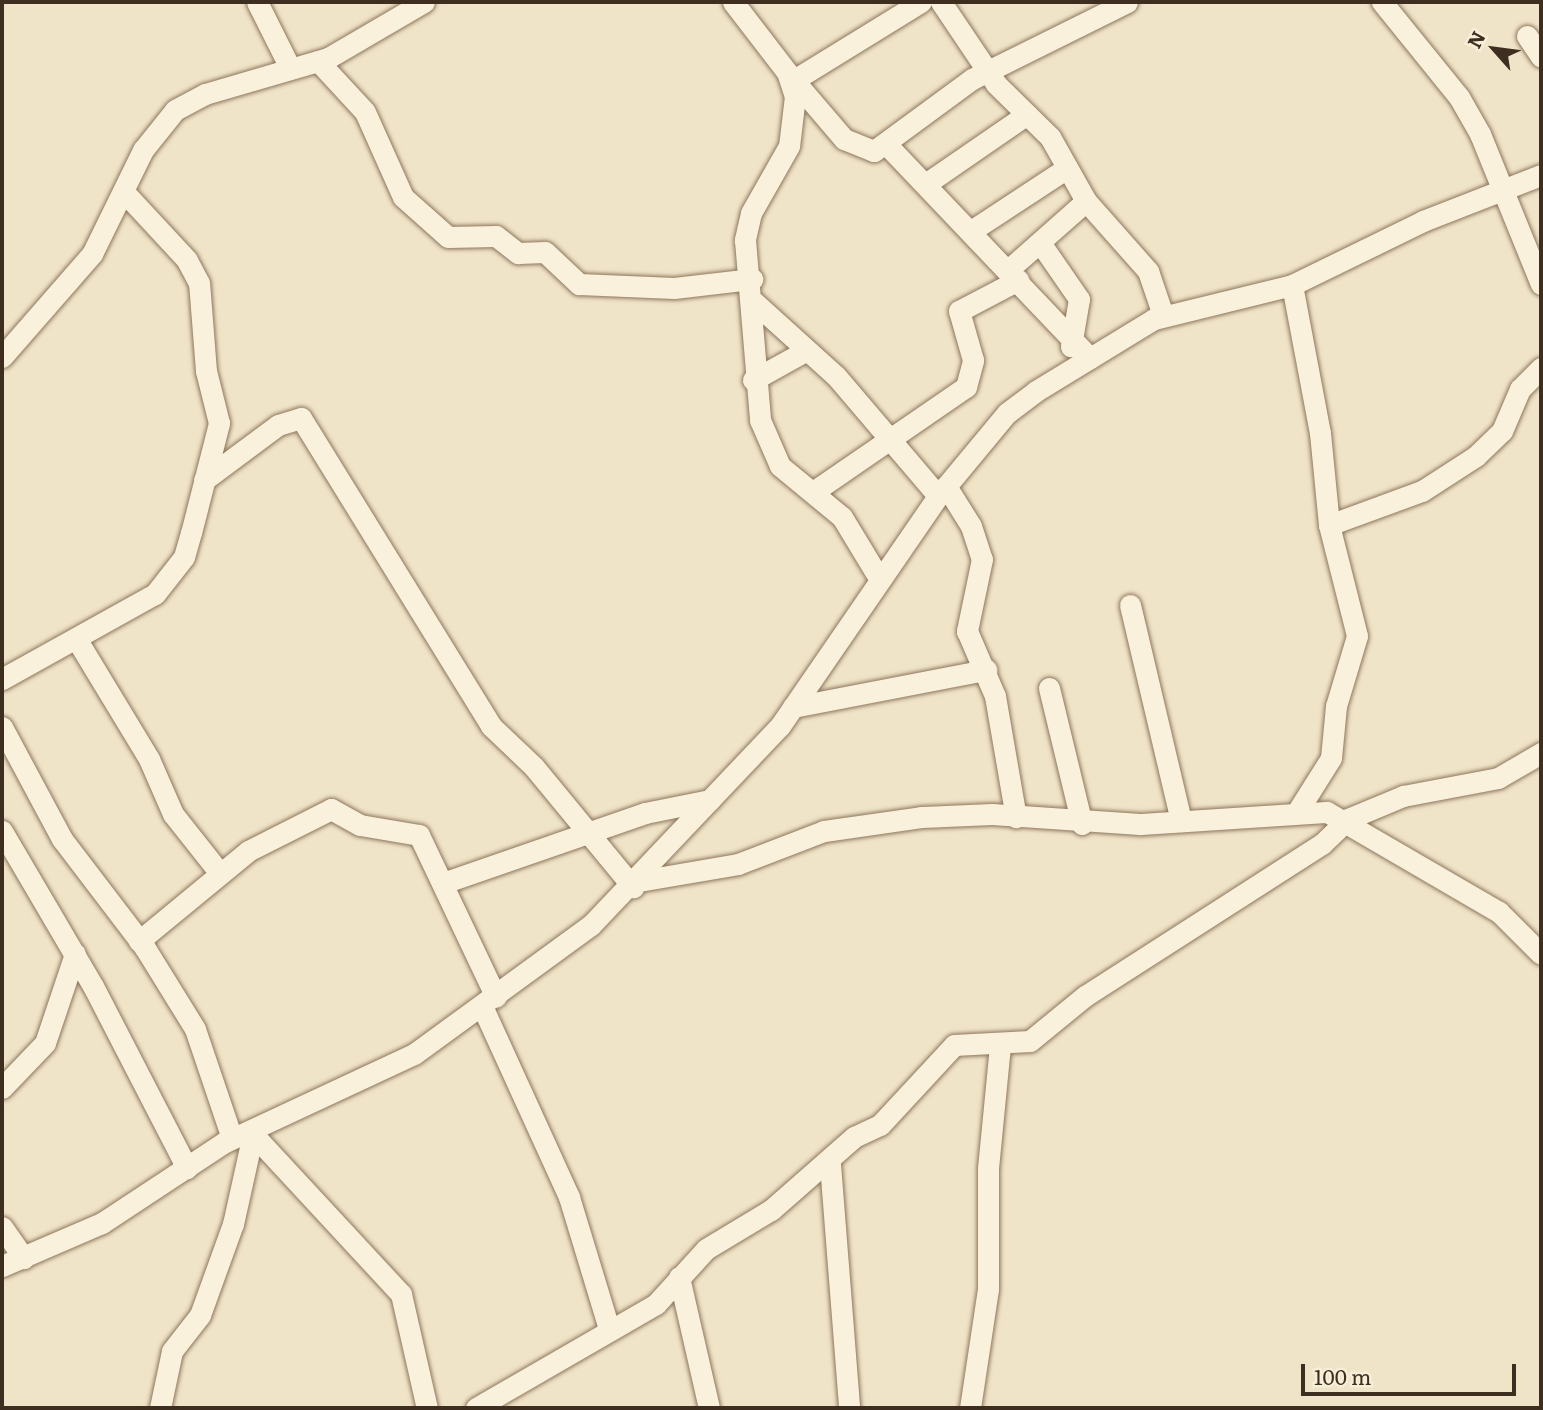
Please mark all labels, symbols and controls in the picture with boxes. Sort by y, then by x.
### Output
north arrow [1459,14,1529,84]
text: N [1459,26,1492,53]
scale bar [1305,1350,1520,1394]
text: 100 m [1314,1360,1371,1391]

